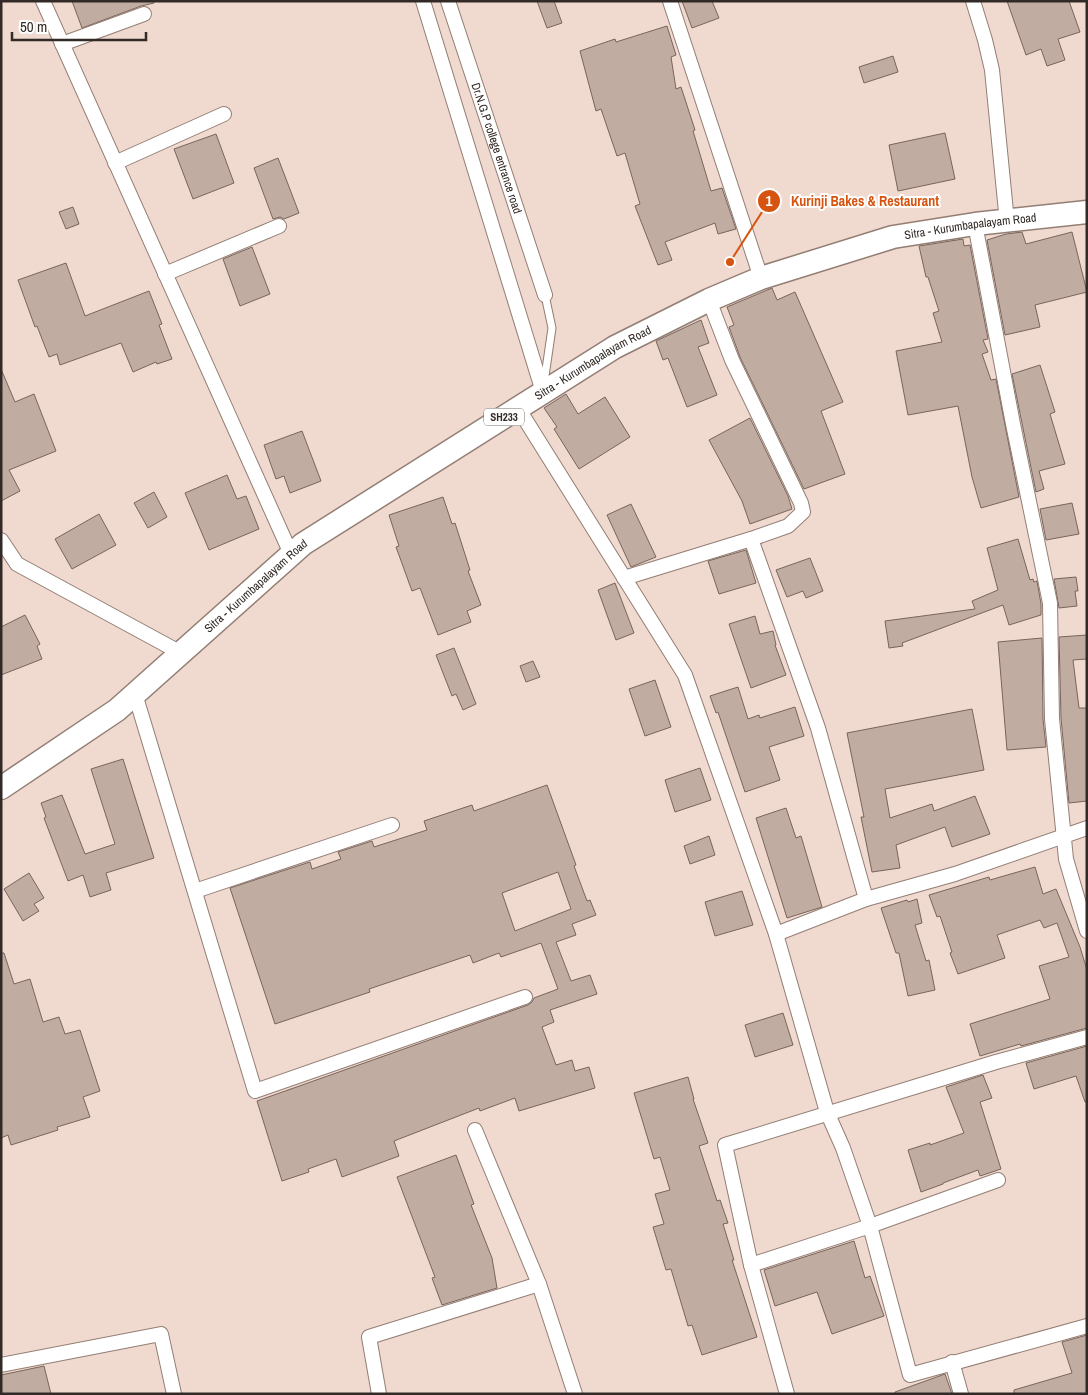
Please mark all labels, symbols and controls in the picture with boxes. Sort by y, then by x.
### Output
scale bar [12,10,146,42]
text: 50 m [20,16,47,37]
street label: Dr.N.G.P college entrance road [468,81,526,216]
callout: Kurinji Bakes & Restaurant [756,186,949,215]
text: 1 [766,190,773,211]
text: Kurinji Bakes & Restaurant [791,192,939,210]
street label: Sitra - Kurumbapalayam Road [903,209,1037,243]
street label: Sitra - Kurumbapalayam Road [532,322,654,404]
road number: SH233 [484,408,524,426]
street label: Sitra - Kurumbapalayam Road [201,535,310,636]

